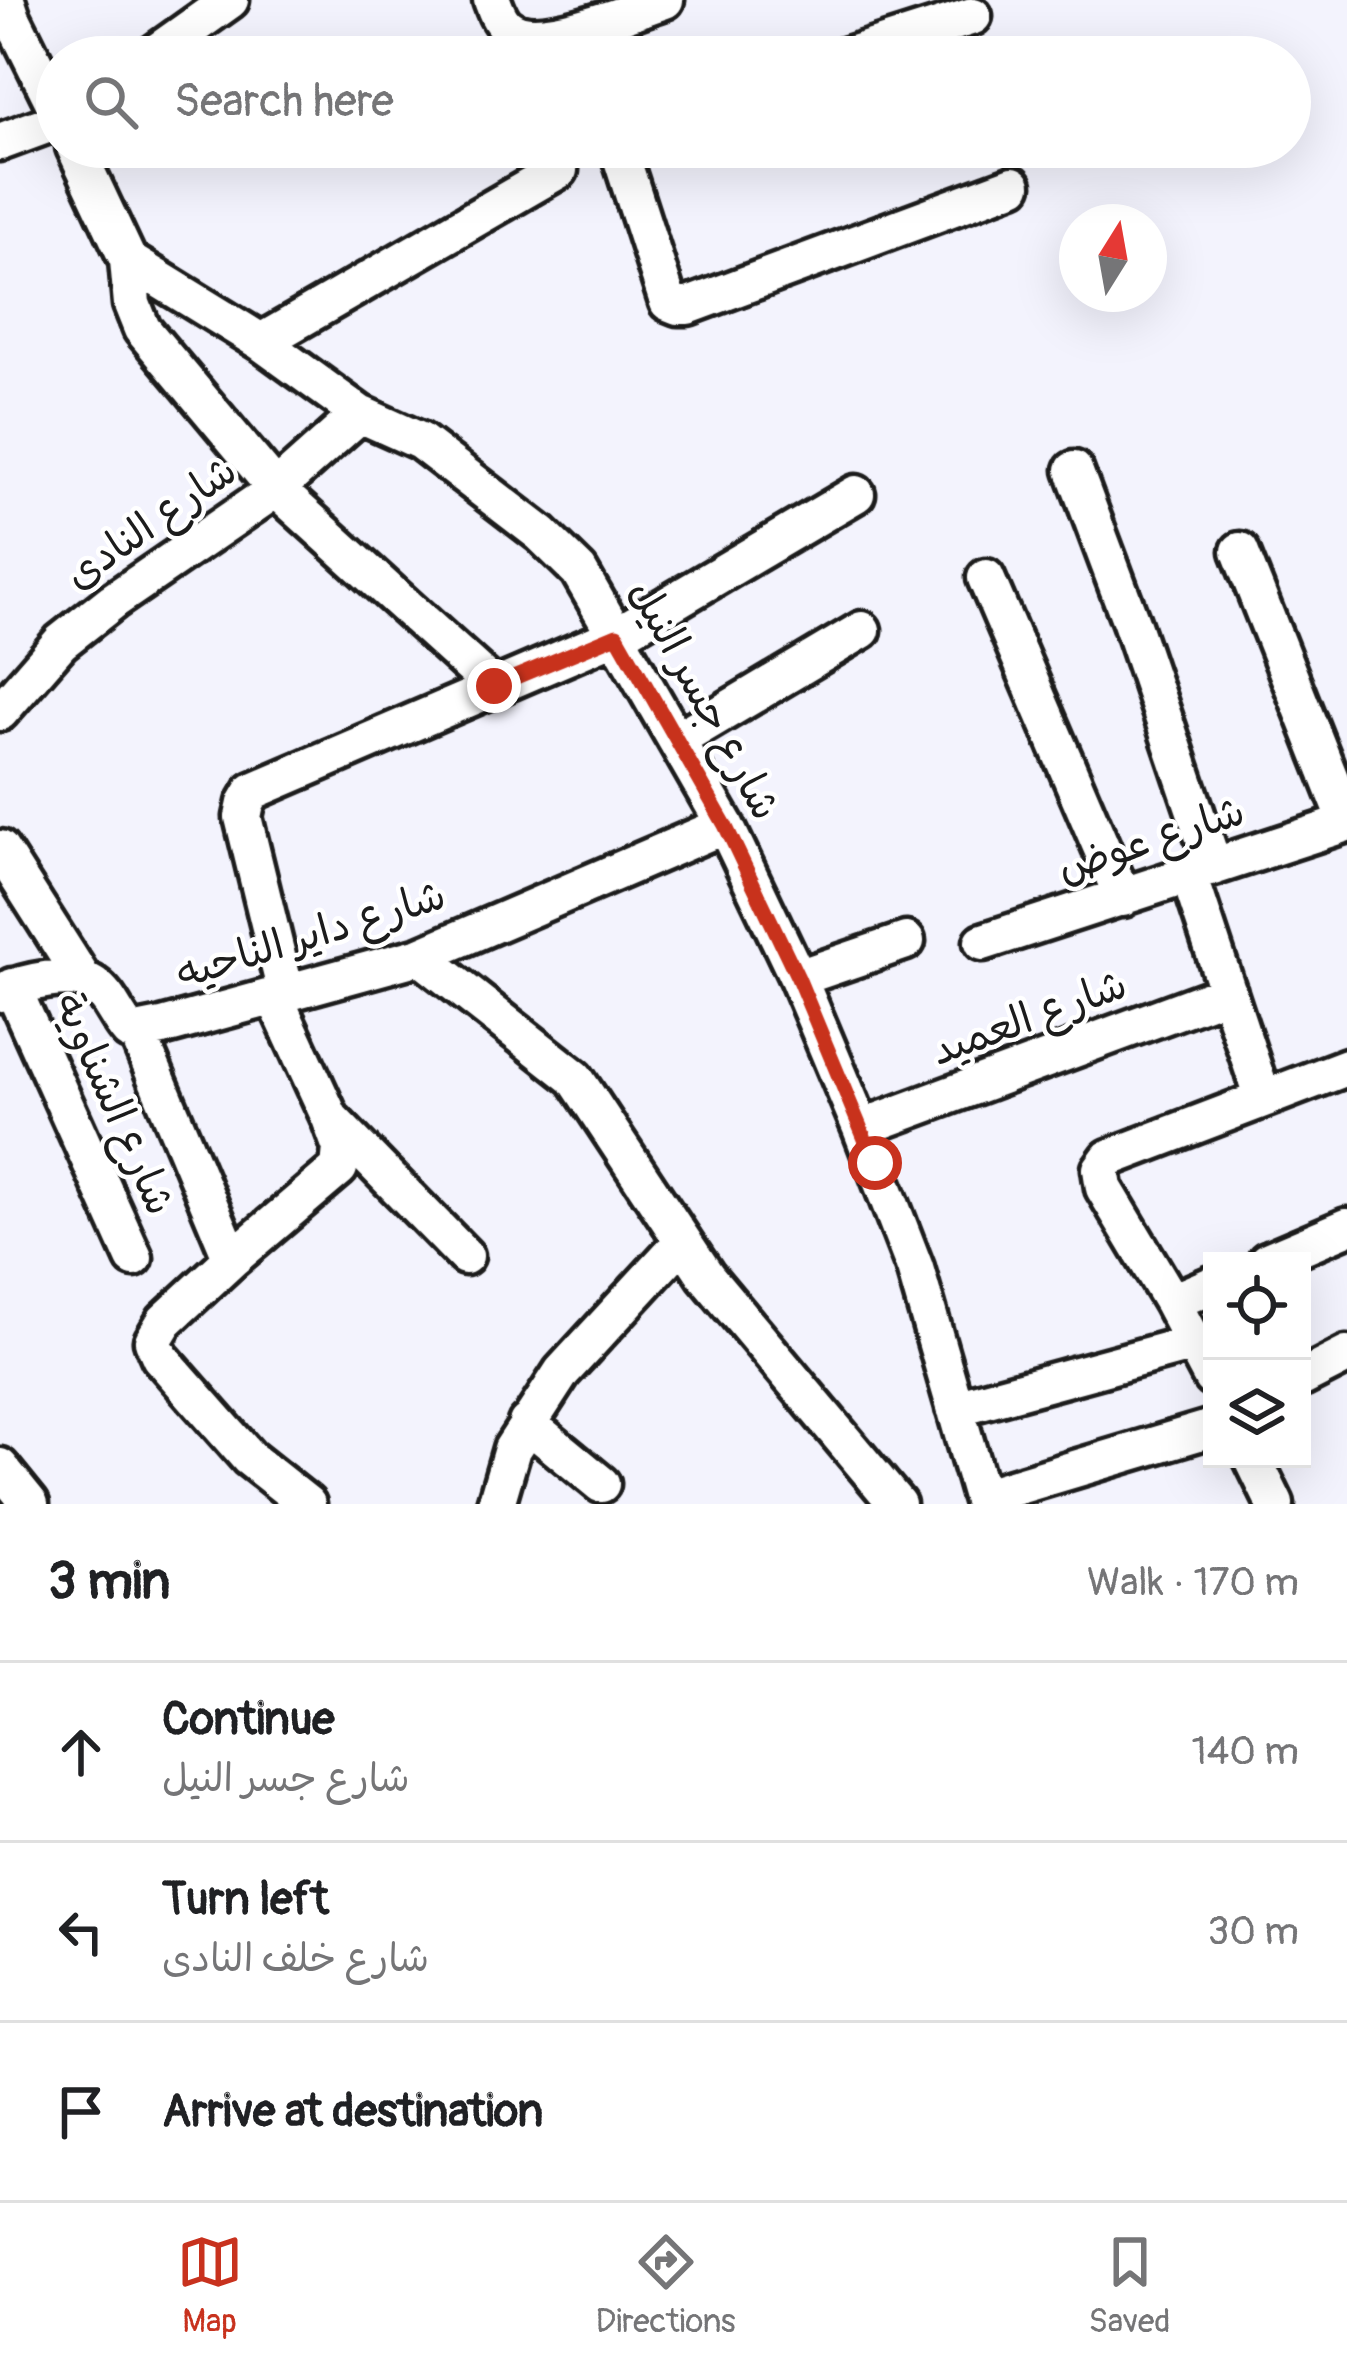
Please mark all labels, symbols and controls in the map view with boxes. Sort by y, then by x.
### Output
search box [36,36,1311,168]
icon: search [78,69,144,135]
text: Search here [174,74,394,130]
north arrow [1059,204,1167,312]
street label: شارع النادى [55,445,248,603]
street label: شارع جسر النيل [615,571,791,830]
route end [467,659,521,713]
street label: شارع عوض [1051,785,1252,897]
street label: شارع داير الناحيه [170,869,452,1003]
street label: شارع العميد [924,959,1135,1079]
street label: شارع الشناوية [40,985,186,1224]
route start [848,1136,902,1190]
map controls [1203,1252,1311,1468]
button: locate [1203,1252,1311,1360]
button: layers [1203,1360,1311,1468]
text: 3 min [48,1550,170,1614]
text: Walk · 170 m [1087,1558,1299,1607]
text: Continue [162,1692,335,1748]
icon: ahead [48,1719,114,1785]
text: 140 m [1191,1727,1299,1776]
text: شارع جسر النيل [162,1754,410,1803]
text: Turn left [162,1872,329,1928]
icon: left [48,1899,114,1965]
text: 30 m [1208,1907,1299,1956]
text: شارع خلف النادى [162,1934,429,1983]
icon: arrive [48,2079,114,2145]
text: Arrive at destination [162,2084,543,2140]
tab: Map [177,2229,243,2342]
tab: Directions [596,2229,736,2342]
tab: Saved [1089,2229,1170,2342]

